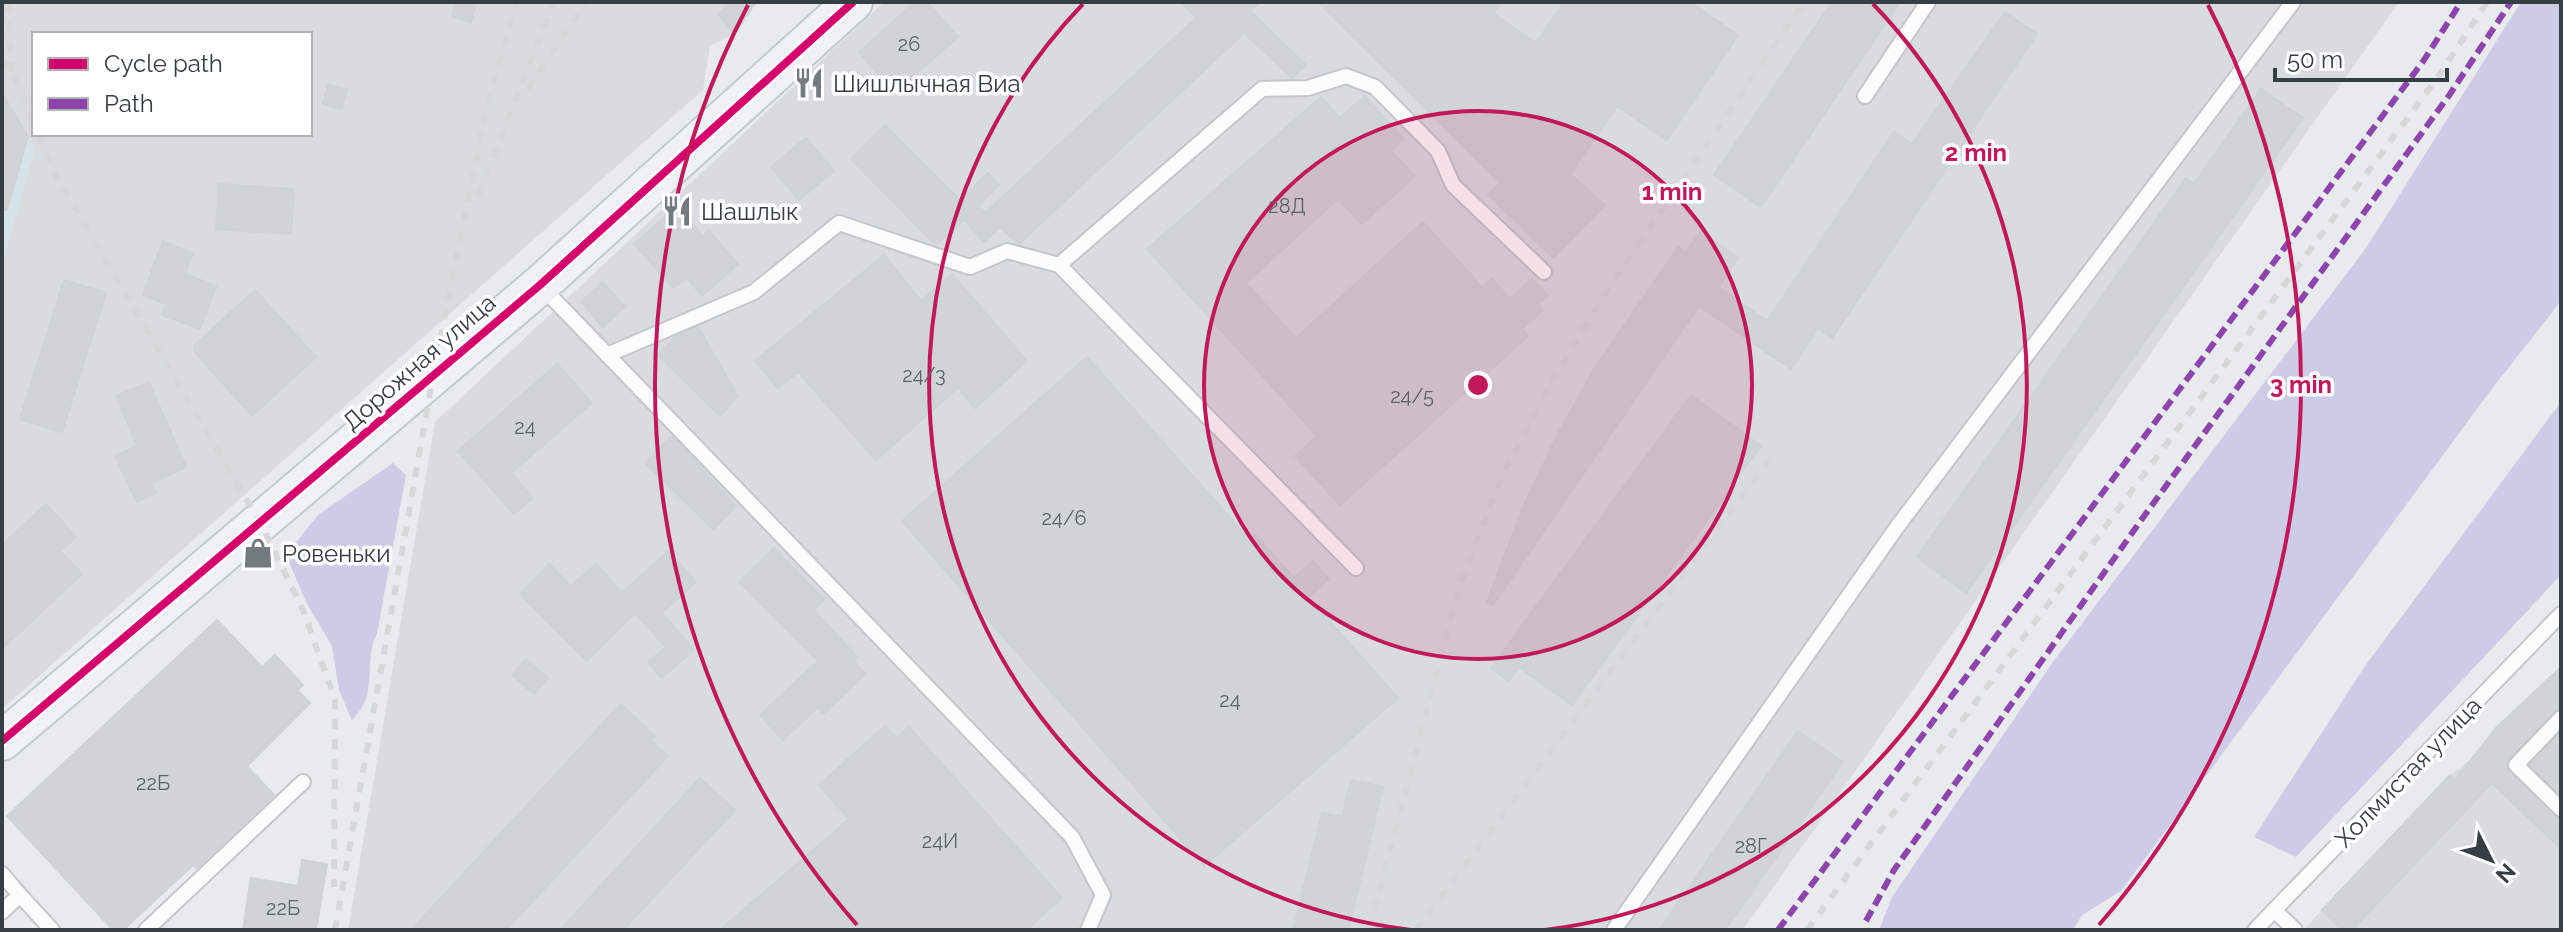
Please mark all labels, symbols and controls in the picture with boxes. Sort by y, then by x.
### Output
legend [32,32,312,136]
house number: 26 [898,32,920,56]
scale bar [2275,32,2447,82]
text: 50 m [2287,45,2343,74]
text: Cycle path [104,49,223,78]
restaurant icon: Шишлычная Виа [792,66,826,100]
place label: Шишлычная Виа [833,69,1020,98]
text: Path [104,89,154,118]
text: 2 min [1945,138,2007,167]
text: 1 min [1642,177,1702,206]
restaurant icon: Шашлык [660,194,694,228]
house number: 28Д [1268,194,1306,218]
place label: Шашлык [701,197,798,226]
street label: Дорожная улица [337,288,501,436]
house number: 24/3 [902,363,946,387]
text: 3 min [2270,370,2332,399]
centre of rings [1464,371,1492,399]
house number: 24/5 [1390,384,1434,408]
house number: 24 [514,415,536,439]
house number: 24/6 [1041,506,1087,530]
shop icon: Ровеньки [241,536,275,570]
place label: Ровеньки [282,539,391,568]
house number: 24 [1219,688,1241,712]
street label: Холмистая улица [2329,691,2487,853]
house number: 22Б [136,771,170,795]
north arrow [2451,820,2531,900]
house number: 24И [922,829,958,853]
house number: 28Г [1735,834,1767,858]
text: N [2491,858,2521,888]
house number: 22Б [266,896,300,920]

